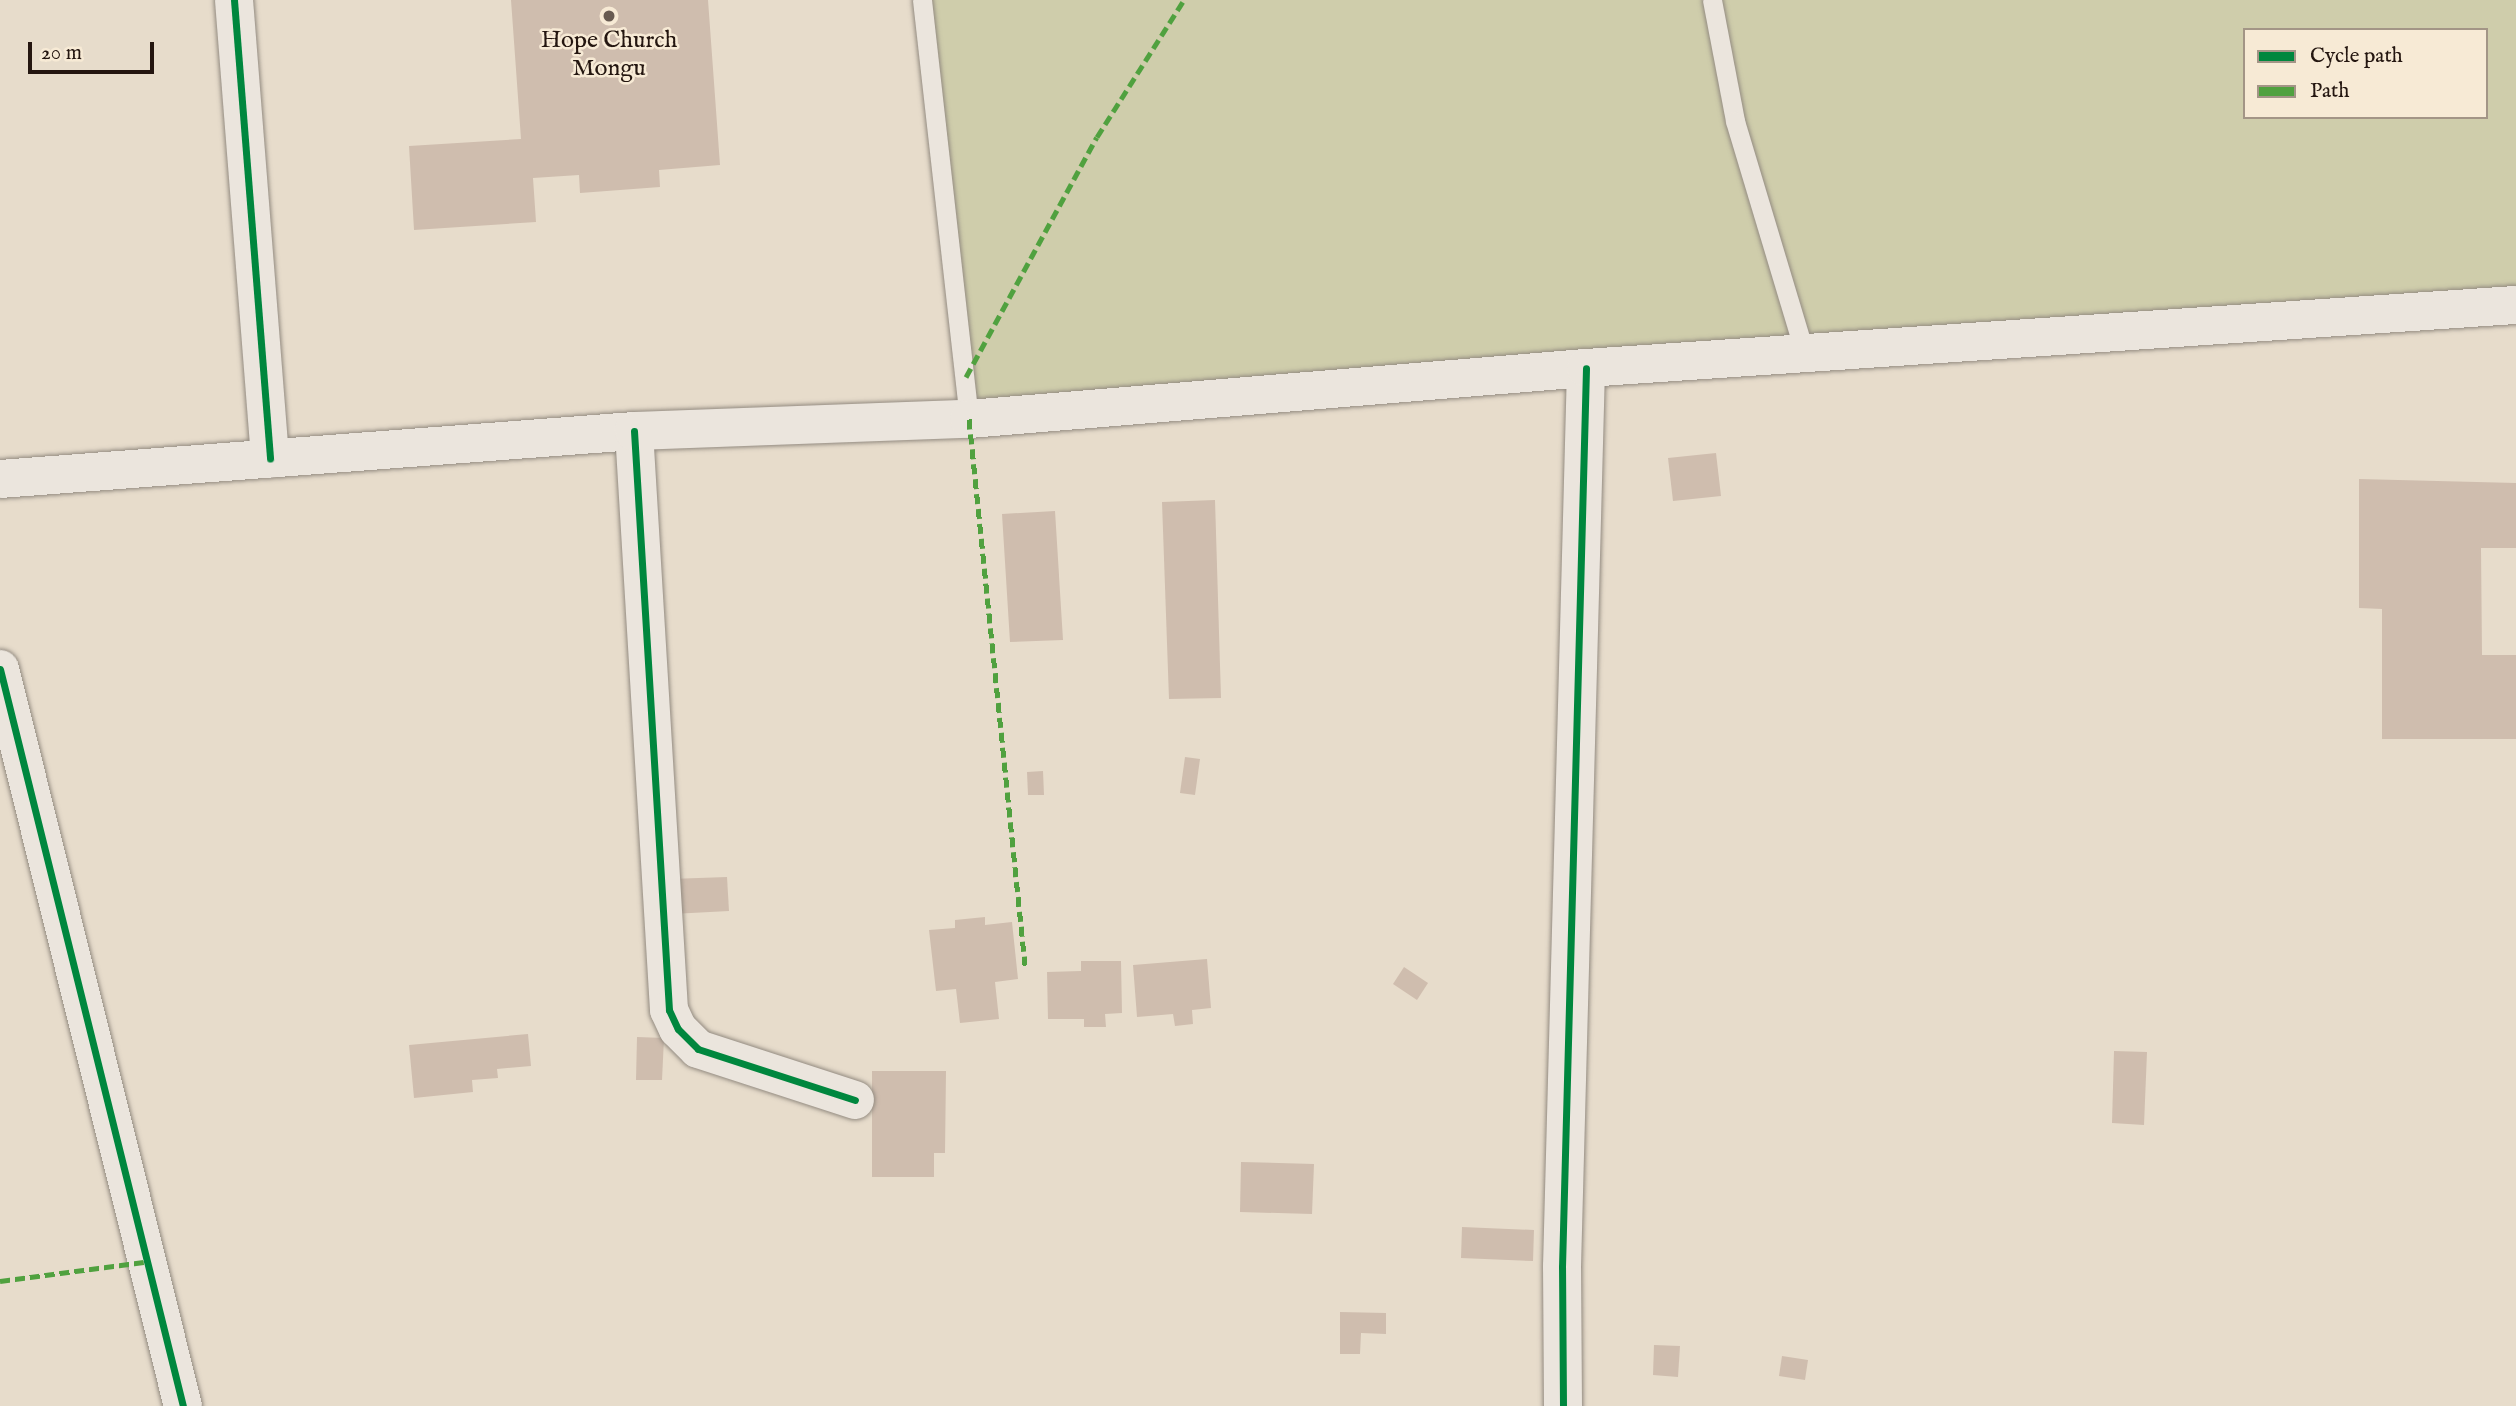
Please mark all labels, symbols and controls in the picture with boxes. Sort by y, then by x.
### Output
marker: Hope Church Mongu [601,8,617,24]
place label: Hope Church Mongu [541,27,677,83]
scale bar [32,28,158,72]
legend [2243,28,2488,119]
text: 20 m [41,40,82,67]
text: Cycle path [2310,43,2403,70]
text: Path [2310,78,2349,105]

